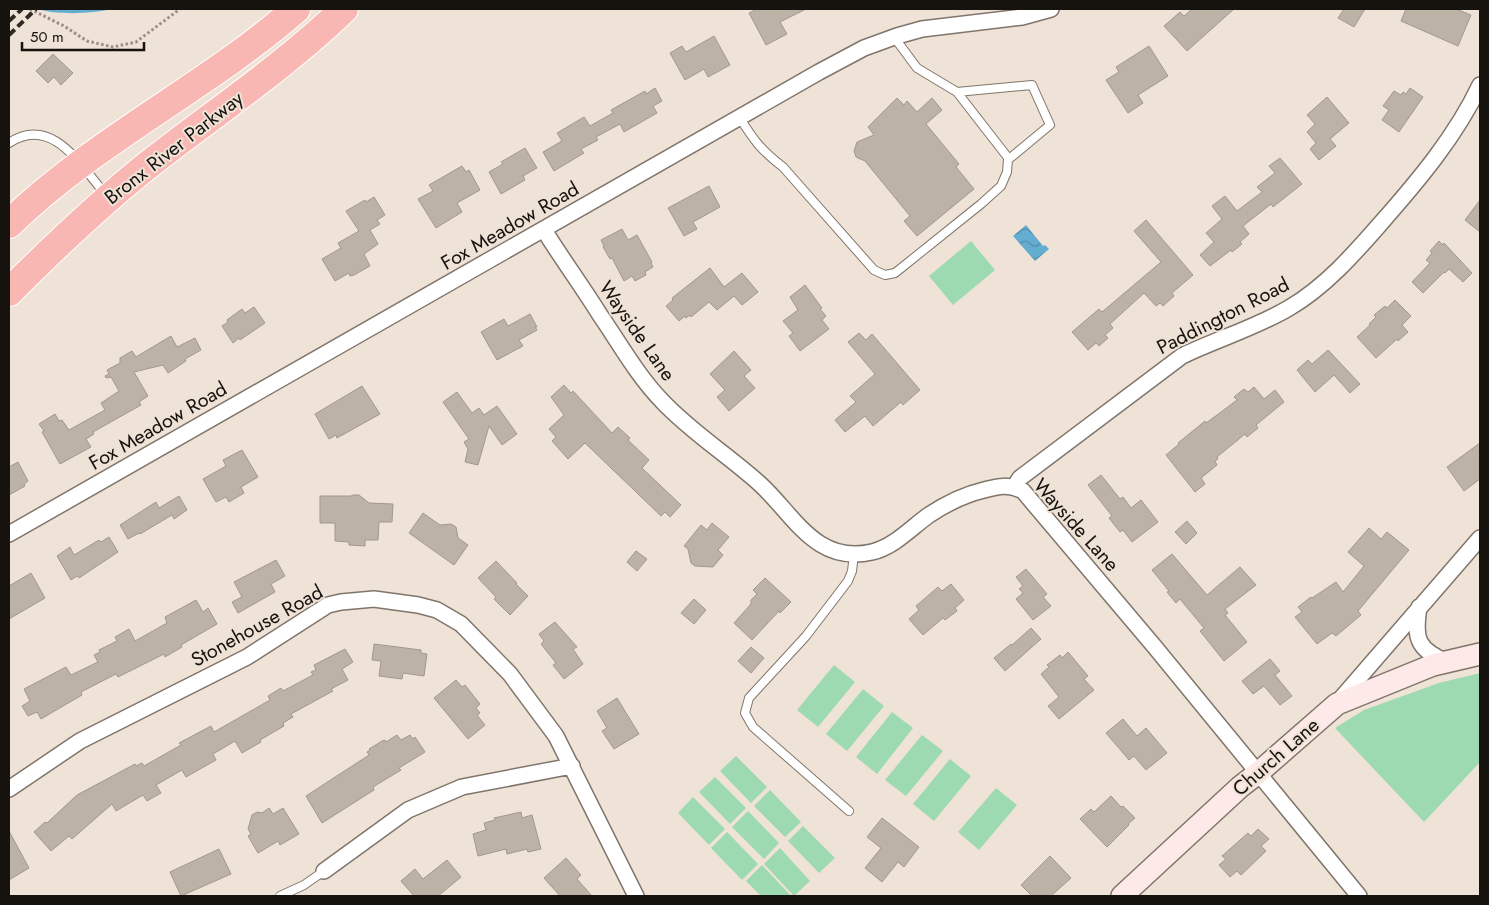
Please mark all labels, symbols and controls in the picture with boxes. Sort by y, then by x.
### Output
scale bar [22,20,145,52]
text: 50 m [30,26,64,48]
street label: Bronx River Parkway [98,84,250,212]
street label: Fox Meadow Road [435,175,585,277]
street label: Paddington Road [1152,270,1294,362]
street label: Wayside Lane [592,275,682,387]
street label: Fox Meadow Road [83,375,233,477]
street label: Wayside Lane [1026,472,1126,578]
street label: Stonehouse Road [186,578,328,674]
street label: Church Lane [1226,711,1326,803]

